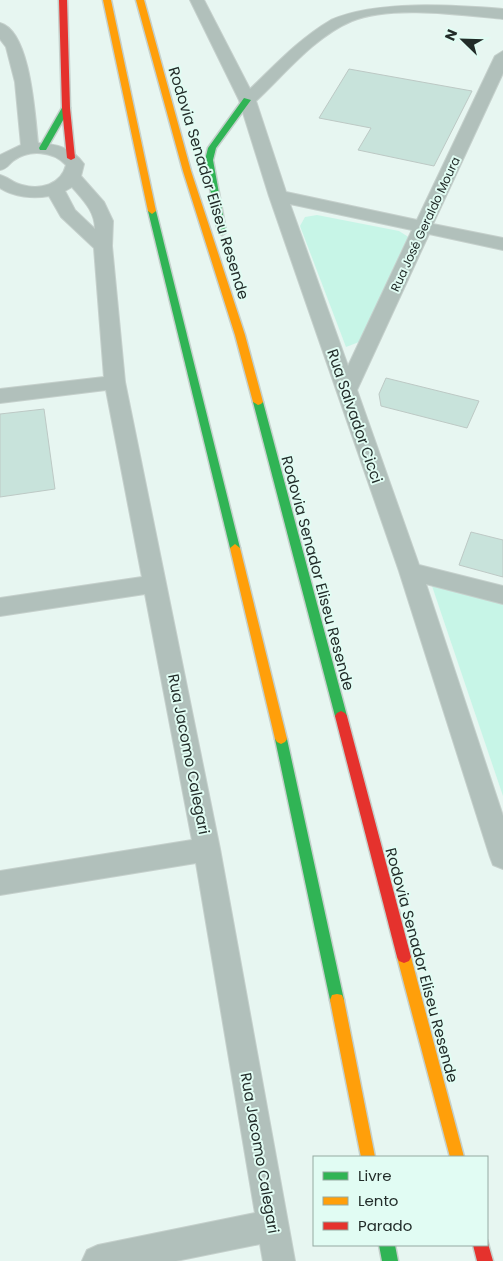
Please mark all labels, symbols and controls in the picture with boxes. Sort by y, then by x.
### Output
north arrow [438,15,488,65]
text: N [440,26,462,44]
street label: Rodovia Senador Eliseu Resende [164,64,254,302]
street label: Rua José Geraldo Moura [386,154,464,294]
street label: Rua Salvador Cicci [322,346,388,486]
street label: Rodovia Senador Eliseu Resende [277,453,359,693]
street label: Rua Jacomo Calegari [163,672,215,836]
street label: Rodovia Senador Eliseu Resende [381,845,463,1085]
street label: Rua Jacomo Calegari [236,1071,284,1235]
legend [313,1156,488,1246]
text: Livre [358,1165,391,1186]
text: Lento [358,1190,398,1211]
text: Parado [358,1215,412,1236]

